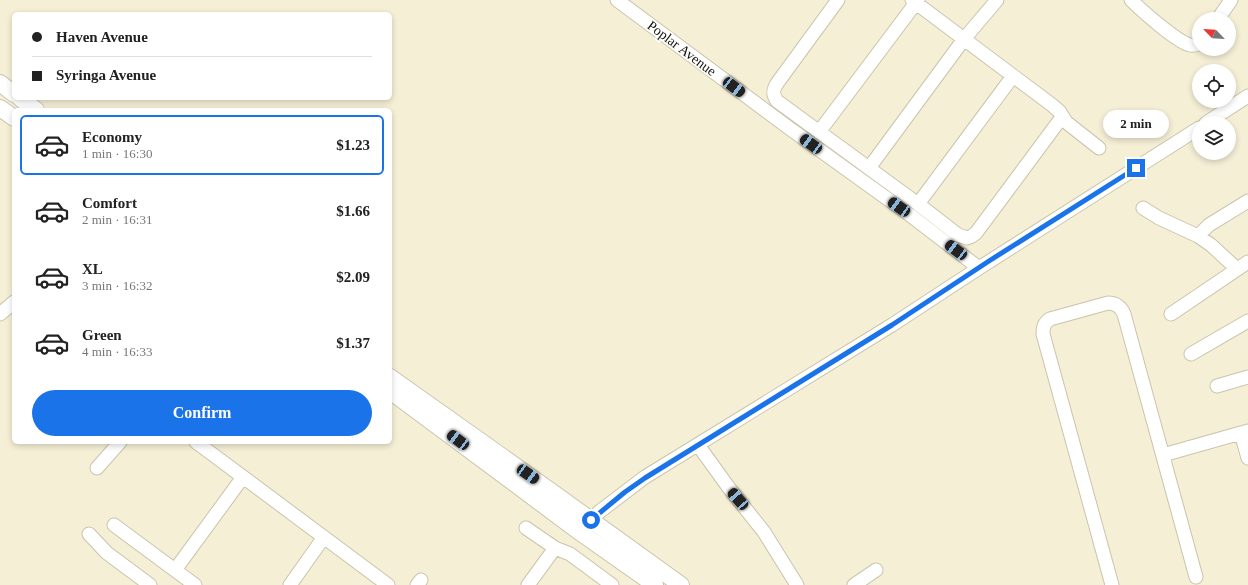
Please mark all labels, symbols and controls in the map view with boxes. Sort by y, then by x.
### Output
north arrow [1192,12,1236,56]
map controls [1192,12,1236,160]
street label: Poplar Avenue [645,18,719,79]
text: Haven Avenue [56,29,148,45]
button: locate [1192,64,1236,108]
text: Syringa Avenue [56,67,156,83]
car [721,75,747,99]
callout: 2 min [1103,110,1169,138]
text: 2 min [1120,116,1152,131]
button: layers [1192,116,1236,160]
icon: car [34,127,70,163]
text: Economy [82,129,142,145]
car [798,132,824,156]
text: $1.23 [336,137,370,153]
text: 1 min · 16:30 [82,146,152,161]
route end [1127,159,1145,177]
icon: car [34,193,70,229]
text: Comfort [82,195,137,211]
car [886,195,912,219]
text: $1.66 [336,203,370,219]
text: 2 min · 16:31 [82,212,152,227]
car [943,238,969,262]
icon: car [34,259,70,295]
text: XL [82,261,103,277]
text: $2.09 [336,269,370,285]
text: 3 min · 16:32 [82,278,152,293]
icon: car [34,325,70,361]
text: Green [82,327,122,343]
text: $1.37 [336,335,370,351]
text: 4 min · 16:33 [82,344,152,359]
button: Confirm [32,390,372,436]
car [445,428,471,452]
car [515,462,541,486]
car [726,486,750,512]
route start [582,511,600,529]

